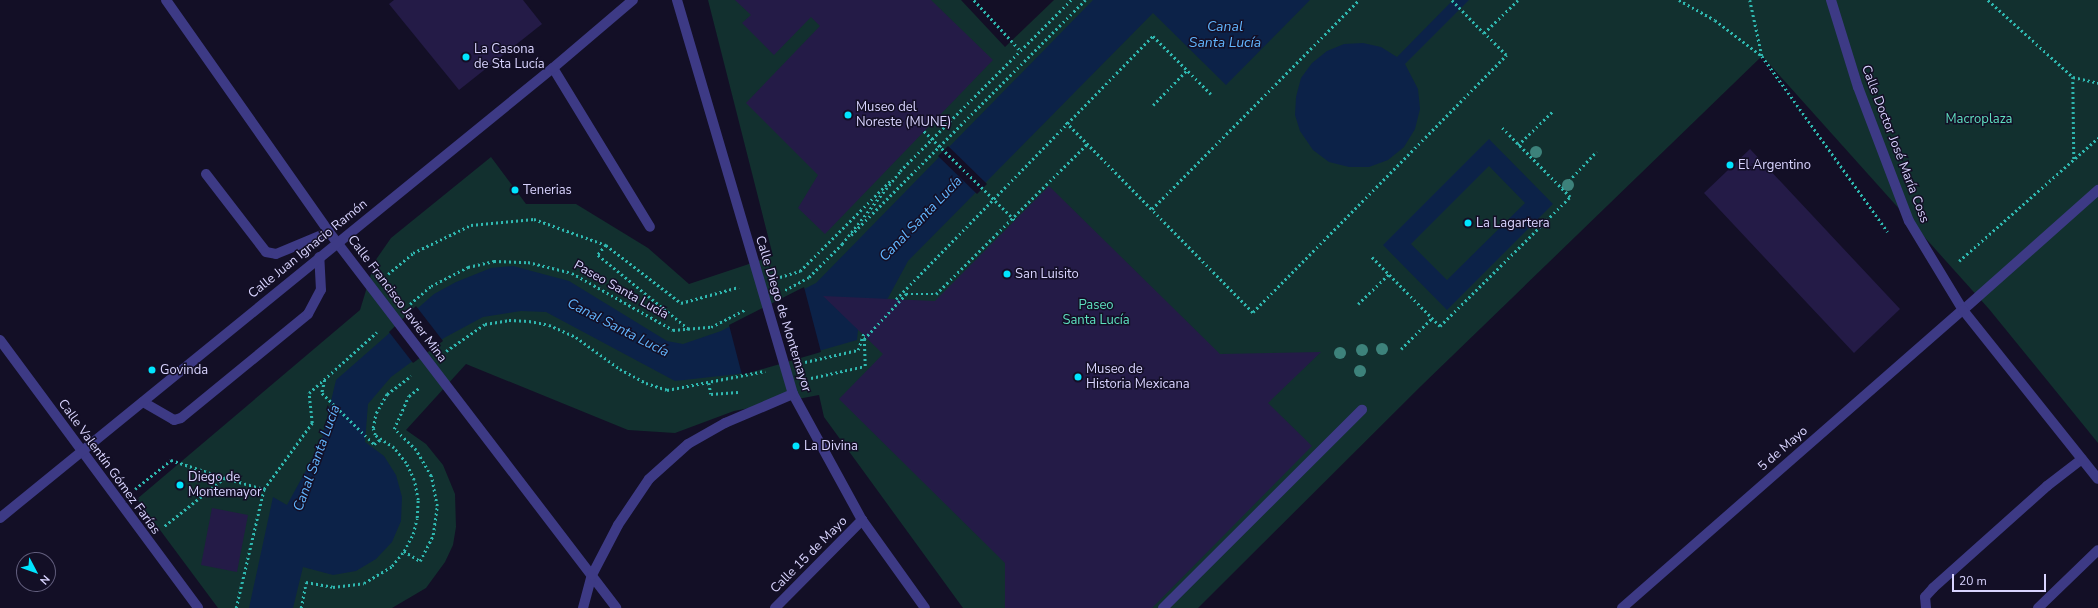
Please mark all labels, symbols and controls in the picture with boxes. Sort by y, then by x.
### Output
water label: Canal Santa Lucía [1189,19,1261,52]
place label: La Casona de Sta Lucía [474,42,545,73]
marker: La Casona de Sta Lucía [461,52,471,62]
street label: Calle Doctor José María Coss [1858,63,1932,225]
place label: Museo del Noreste (MUNE) [856,100,951,131]
marker: Museo del Noreste (MUNE) [843,110,853,120]
park label: Macroplaza [1946,111,2012,127]
place label: El Argentino [1738,157,1811,173]
marker: El Argentino [1725,160,1735,170]
water label: Canal Santa Lucía [876,173,966,265]
place label: Tenerias [523,182,572,198]
marker: Tenerias [510,185,520,195]
street label: Calle Juan Ignacio Ramón [245,196,371,302]
place label: La Lagartera [1476,215,1550,231]
marker: La Lagartera [1463,218,1473,228]
street label: Calle Francisco Javier Mina [344,232,450,366]
street label: Calle Diego de Montemayor [752,234,814,394]
street label: Paseo Santa Lucía [571,258,671,322]
place label: San Luisito [1015,266,1079,282]
marker: San Luisito [1002,269,1012,279]
water label: Canal Santa Lucía [564,295,672,361]
park label: Paseo Santa Lucía [1062,298,1130,329]
place label: Govinda [160,362,208,378]
place label: Museo de Historia Mexicana [1086,362,1190,393]
marker: Govinda [147,365,157,375]
marker: Museo de Historia Mexicana [1073,372,1083,382]
street label: Calle Valentín Gómez Farías [55,396,163,538]
water label: Canal Santa Lucía [290,402,344,514]
street label: 5 de Mayo [1755,423,1811,475]
place label: La Divina [804,438,858,454]
marker: La Divina [791,441,801,451]
place label: Diego de Montemayor [188,470,262,501]
marker: Diego de Montemayor [175,480,185,490]
street label: Calle 15 de Mayo [767,513,851,597]
north arrow [16,552,56,592]
scale bar [1954,566,2048,592]
text: N [36,572,53,588]
text: 20 m [1959,573,1987,589]

